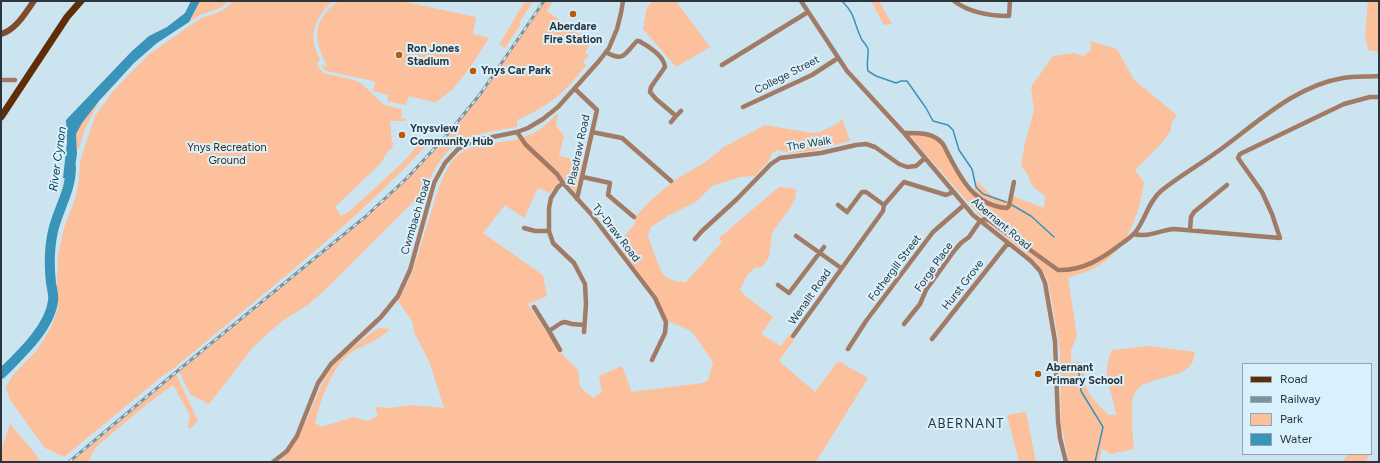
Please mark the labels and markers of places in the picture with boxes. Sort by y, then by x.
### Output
marker: Aberdare Fire Station [568,9,578,19]
place label: Aberdare Fire Station [544,20,602,46]
place label: Ron Jones Stadium [407,42,459,68]
marker: Ron Jones Stadium [394,50,404,60]
place label: Ynys Car Park [481,64,551,78]
marker: Ynys Car Park [468,66,478,76]
place label: Ynysview Community Hub [410,122,493,148]
marker: Ynysview Community Hub [397,130,407,140]
place label: Abernant Primary School [1046,361,1123,387]
marker: Abernant Primary School [1033,369,1043,379]

